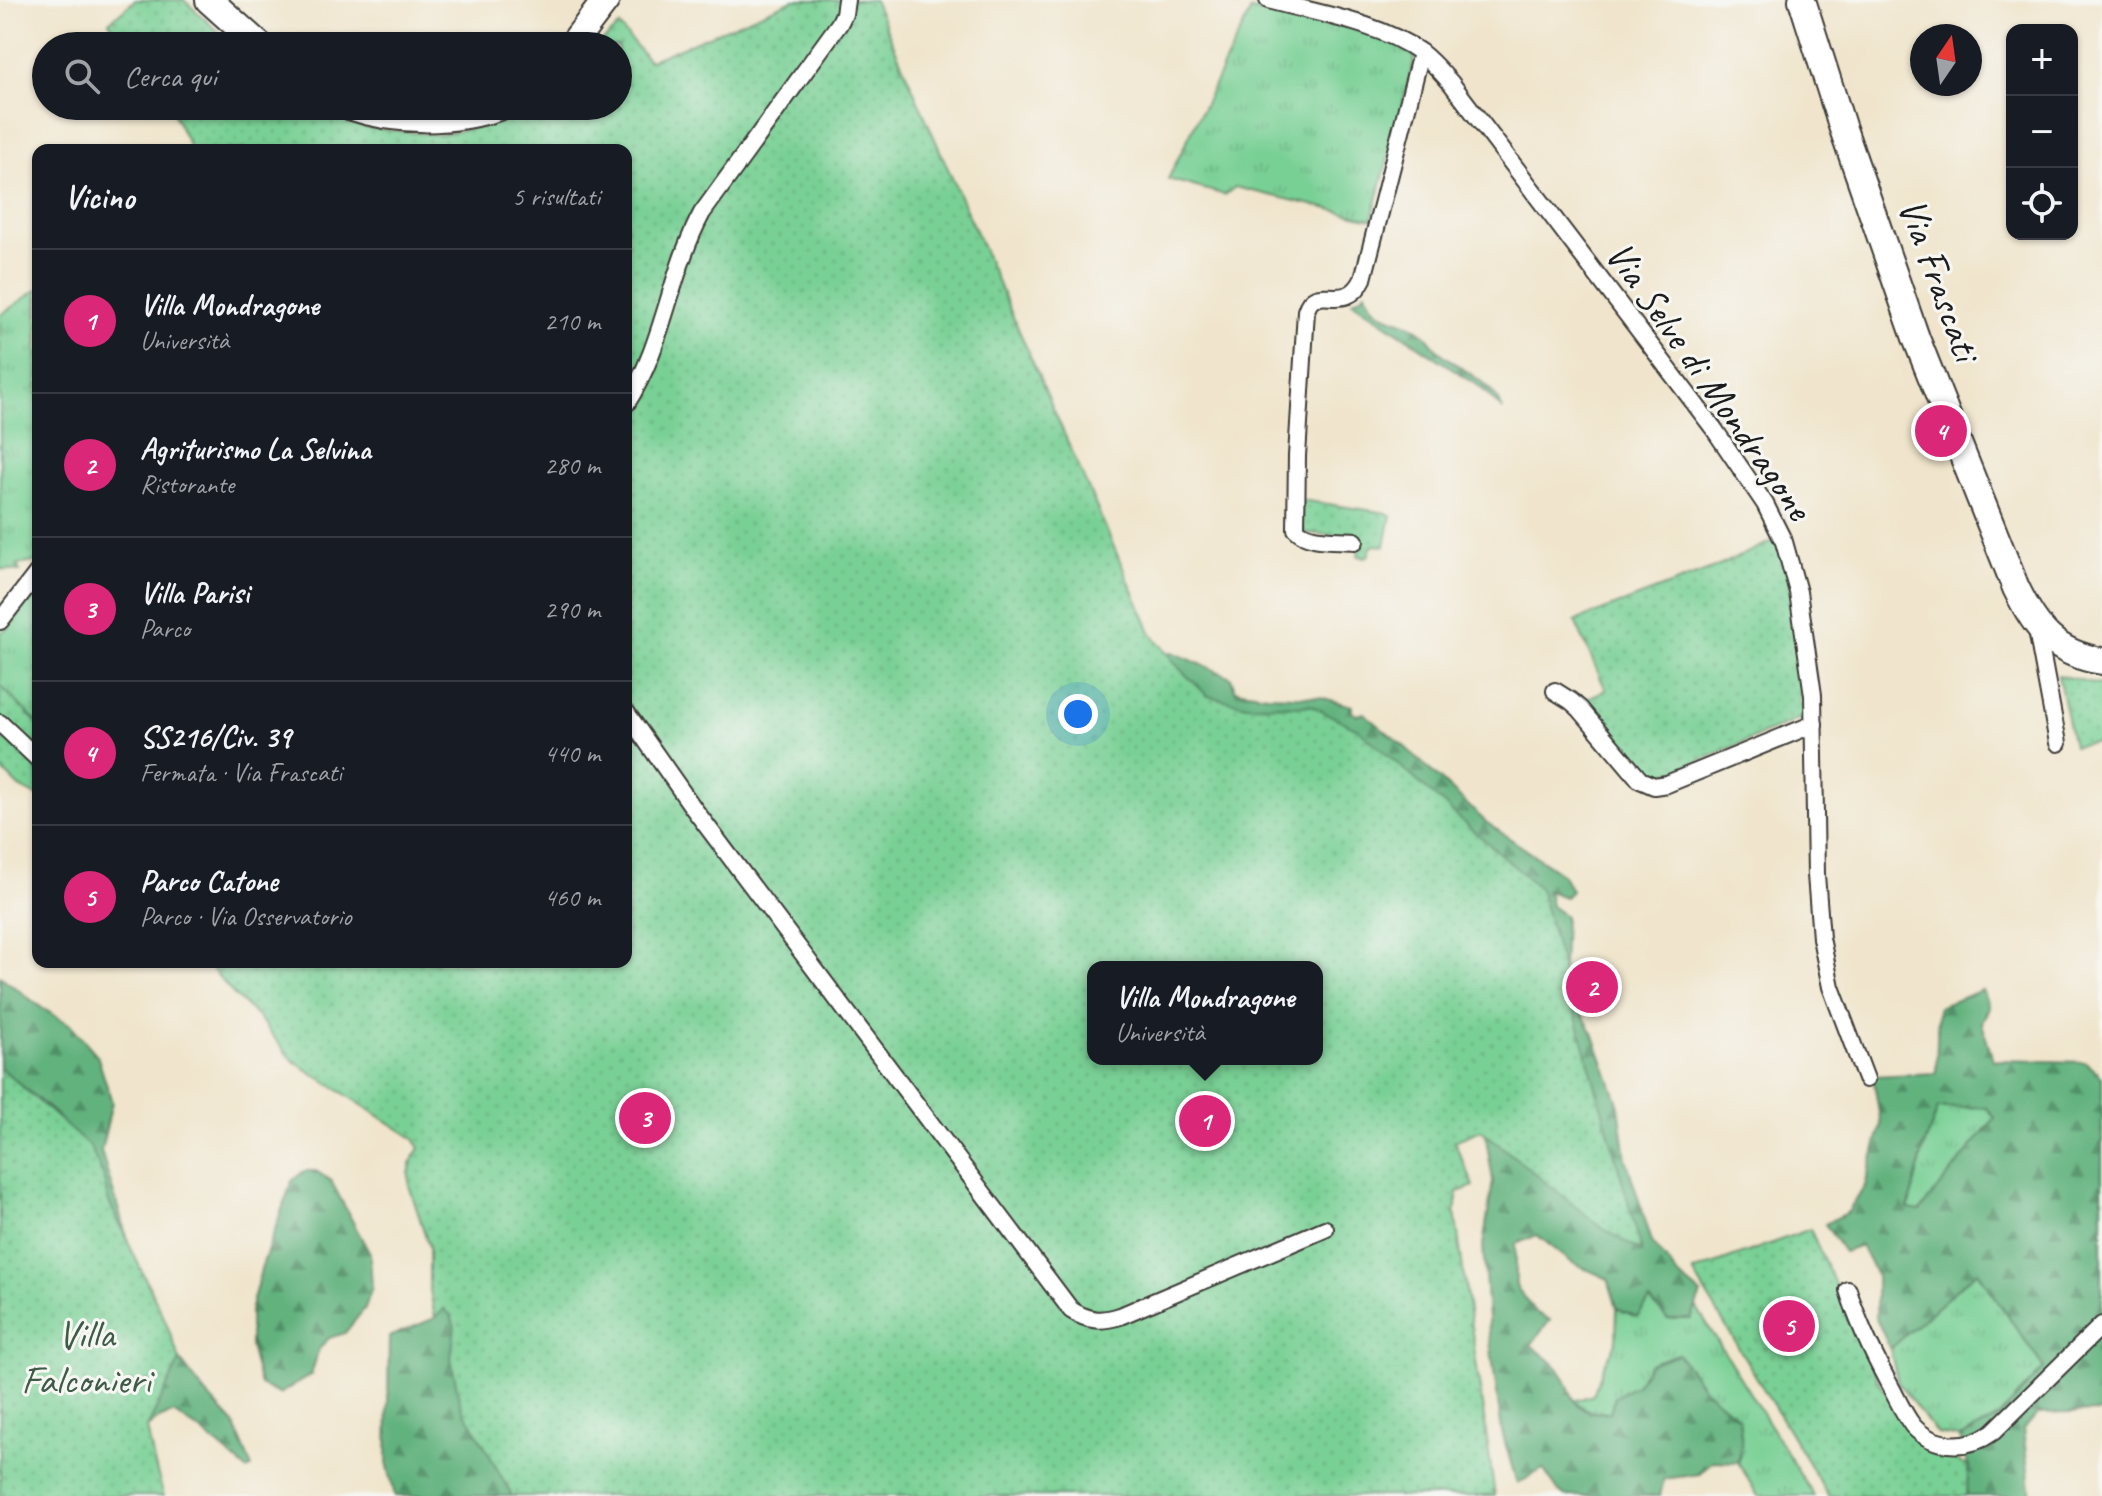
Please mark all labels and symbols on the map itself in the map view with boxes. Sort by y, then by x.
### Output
north arrow [1910,24,1982,96]
street label: Via Frascati [1887,192,1993,371]
street label: Via Selve di Mondragone [1594,232,1826,532]
pin: 4 [1915,401,1967,461]
your location [1058,694,1098,734]
pin: 2 [1566,957,1618,1017]
pin: 3 [619,1088,671,1148]
pin: 1 [1179,1091,1231,1151]
pin: 5 [1763,1296,1815,1356]
park label: Villa Falconieri [21,1309,155,1405]

